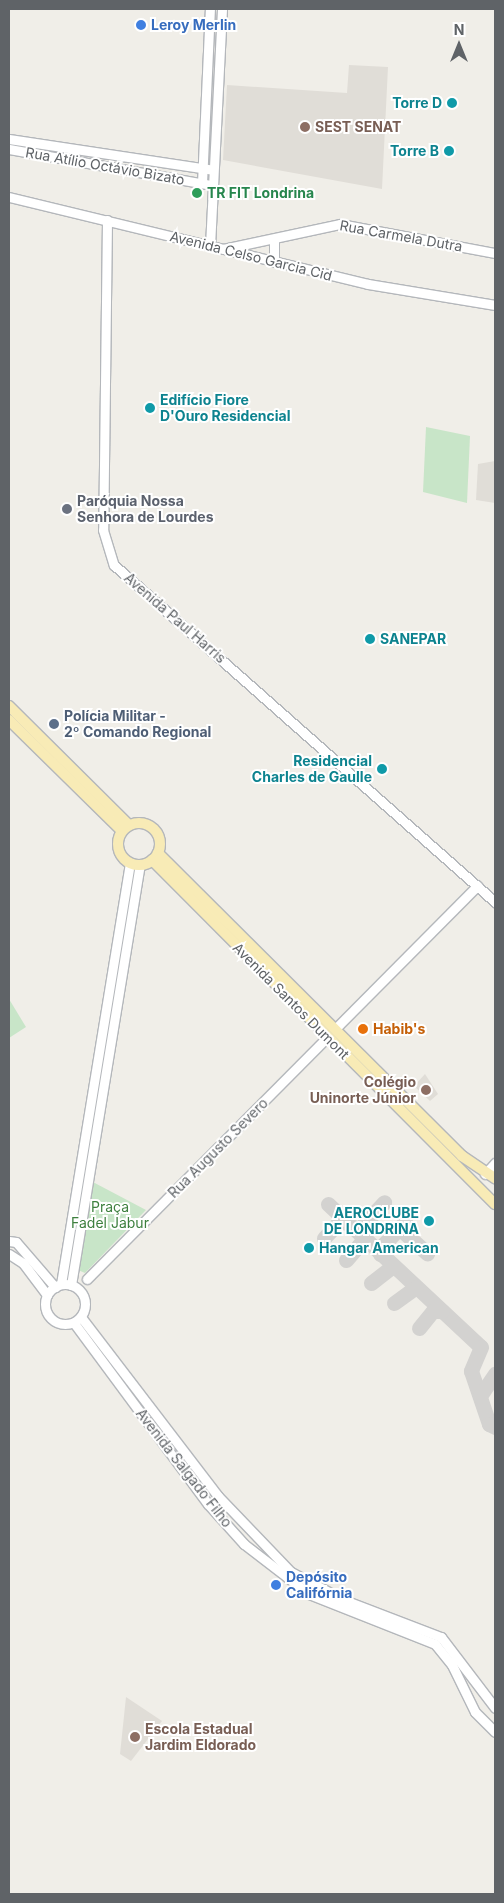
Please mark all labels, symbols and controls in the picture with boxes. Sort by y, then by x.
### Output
place label: Leroy Merlin [151,17,236,33]
marker: Leroy Merlin [135,19,147,31]
north arrow [434,20,484,70]
text: N [454,21,464,38]
place label: Torre D [392,95,442,111]
marker: Torre D [446,97,458,109]
place label: SEST SENAT [315,119,401,135]
marker: SEST SENAT [299,121,311,133]
place label: Torre B [390,143,439,159]
street label: Rua Atílio Octávio Bizato [24,144,186,188]
marker: Torre B [443,145,455,157]
place label: TR FIT Londrina [207,185,314,201]
marker: TR FIT Londrina [191,187,203,199]
street label: Rua Carmela Dutra [338,217,464,255]
street label: Avenida Celso Garcia Cid [168,228,334,284]
place label: Edifício Fiore D'Ouro Residencial [160,392,290,424]
marker: Edifício Fiore D'Ouro Residencial [144,402,156,414]
place label: Paróquia Nossa Senhora de Lourdes [77,493,214,526]
marker: Paróquia Nossa Senhora de Lourdes [61,503,73,515]
street label: Avenida Paul Harris [121,569,229,667]
place label: SANEPAR [380,631,446,647]
marker: SANEPAR [364,633,376,645]
place label: Polícia Militar - 2º Comando Regional [64,708,211,740]
marker: Polícia Militar - 2º Comando Regional [48,718,60,730]
place label: Residencial Charles de Gaulle [252,753,372,786]
marker: Residencial Charles de Gaulle [376,763,388,775]
street label: Avenida Santos Dumont [229,939,353,1063]
place label: Habib's [373,1021,425,1037]
marker: Habib's [357,1023,369,1035]
place label: Colégio Uninorte Júnior [310,1074,416,1106]
marker: Colégio Uninorte Júnior [420,1084,432,1096]
street label: Rua Augusto Severo [165,1095,271,1201]
park label: Praça Fadel Jabur [71,1199,149,1232]
place label: AEROCLUBE DE LONDRINA [324,1205,419,1238]
marker: AEROCLUBE DE LONDRINA [423,1215,435,1227]
place label: Hangar American [319,1240,439,1256]
marker: Hangar American [303,1242,315,1254]
street label: Avenida Salgado Filho [132,1405,236,1531]
place label: Depósito Califórnia [286,1569,352,1601]
marker: Depósito Califórnia [270,1579,282,1591]
place label: Escola Estadual Jardim Eldorado [145,1721,256,1754]
marker: Escola Estadual Jardim Eldorado [129,1731,141,1743]

